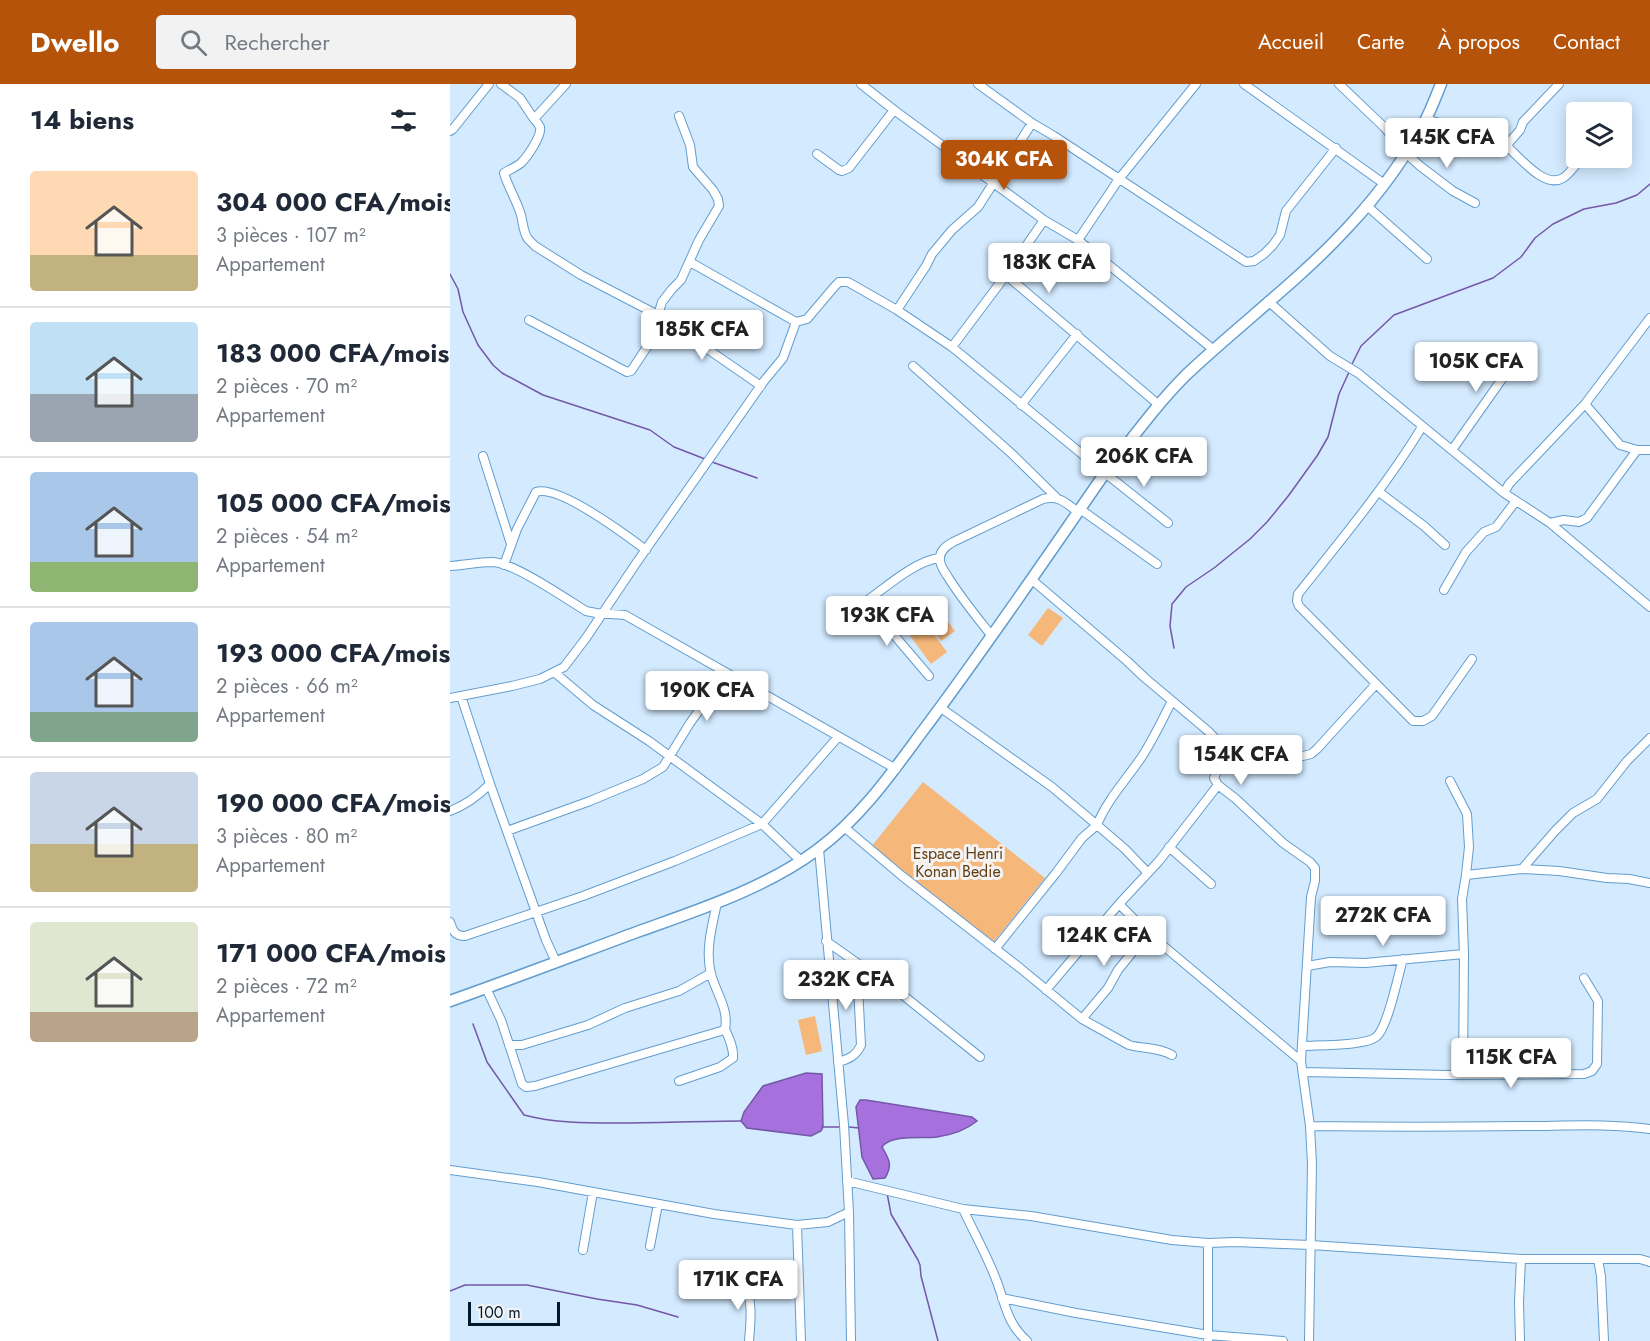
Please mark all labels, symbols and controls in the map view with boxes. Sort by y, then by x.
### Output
search box [156,15,576,69]
text: Dwello [30,22,120,63]
icon: search [177,26,210,59]
text: Rechercher [225,26,330,58]
text: Accueil [1258,27,1324,57]
text: Carte [1357,27,1405,57]
text: À propos [1438,27,1520,57]
text: Contact [1553,27,1620,57]
text: 14 biens [30,101,134,139]
map controls [1566,102,1632,168]
button: layers [1566,102,1632,168]
icon: filters [387,104,420,137]
pin: 145K CFA [1385,118,1509,169]
text: 145K CFA [1399,123,1495,152]
pin: 304K CFA [942,140,1066,191]
text: 304K CFA [955,145,1053,174]
text: 304 000 CFA/mois [216,183,455,221]
icon: home [78,195,150,267]
text: 3 pièces · 107 m² [216,221,366,250]
pin: 183K CFA [987,243,1111,294]
text: 183K CFA [1002,248,1096,277]
text: Appartement [216,250,325,279]
pin: 185K CFA [640,310,764,361]
text: 185K CFA [655,315,749,344]
text: 183 000 CFA/mois [216,334,449,372]
pin: 105K CFA [1414,342,1538,393]
icon: home [78,346,150,418]
text: 105K CFA [1429,347,1523,376]
text: 2 pièces · 70 m² [216,372,357,401]
text: Appartement [216,401,325,430]
pin: 206K CFA [1082,437,1206,488]
text: 206K CFA [1095,442,1193,471]
text: 105 000 CFA/mois [216,484,451,522]
icon: home [78,496,150,568]
text: 2 pièces · 54 m² [216,522,358,551]
text: Appartement [216,551,325,580]
pin: 193K CFA [825,596,949,647]
text: 193K CFA [840,601,934,630]
text: 193 000 CFA/mois [216,634,450,672]
icon: home [78,646,150,718]
pin: 190K CFA [645,671,769,722]
text: 2 pièces · 66 m² [216,672,358,701]
text: 190K CFA [659,676,755,705]
text: Appartement [216,701,325,730]
pin: 154K CFA [1179,735,1303,786]
text: 154K CFA [1193,740,1289,769]
text: 190 000 CFA/mois [216,784,451,822]
icon: home [78,796,150,868]
text: 3 pièces · 80 m² [216,822,357,851]
park label: Espace Henri Konan Bedie [913,842,1003,883]
text: Appartement [216,851,325,880]
pin: 272K CFA [1321,896,1445,947]
text: 272K CFA [1335,901,1431,930]
pin: 124K CFA [1042,916,1166,967]
text: 124K CFA [1056,921,1152,950]
text: 171 000 CFA/mois [216,934,446,972]
icon: home [78,946,150,1018]
pin: 232K CFA [784,960,908,1011]
text: 232K CFA [797,965,895,994]
text: 2 pièces · 72 m² [216,972,357,1001]
text: Appartement [216,1001,325,1030]
pin: 115K CFA [1449,1038,1573,1089]
text: 115K CFA [1465,1043,1557,1072]
pin: 171K CFA [676,1260,800,1311]
text: 171K CFA [693,1265,783,1294]
scale bar [468,1299,560,1326]
text: 100 m [477,1301,521,1324]

